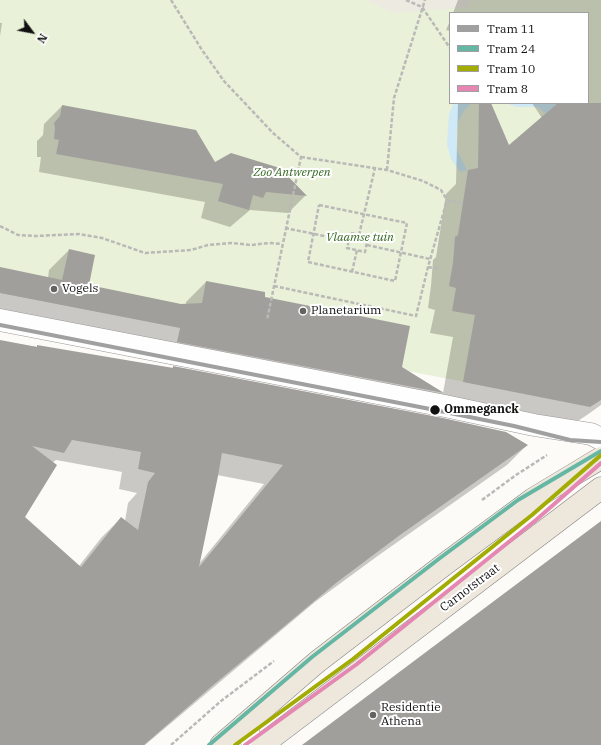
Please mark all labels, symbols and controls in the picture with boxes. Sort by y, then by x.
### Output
north arrow [12,12,52,52]
legend [449,12,589,104]
text: Tram 11 [487,21,535,36]
text: N [34,31,50,46]
text: Tram 24 [487,41,535,56]
text: Tram 10 [487,61,535,76]
text: Tram 8 [487,81,528,96]
park label: Zoo Antwerpen [253,166,331,180]
park label: Vlaamse tuin [326,231,394,245]
place label: Vogels [62,282,98,296]
marker: Vogels [49,284,59,294]
place label: Planetarium [311,304,381,318]
marker: Planetarium [298,306,308,316]
marker: Ommeganck [428,403,442,417]
place label: Ommeganck [444,403,519,417]
street label: Carnotstraat [437,561,503,615]
place label: Residentie Athena [381,701,441,729]
marker: Residentie Athena [368,710,378,720]

